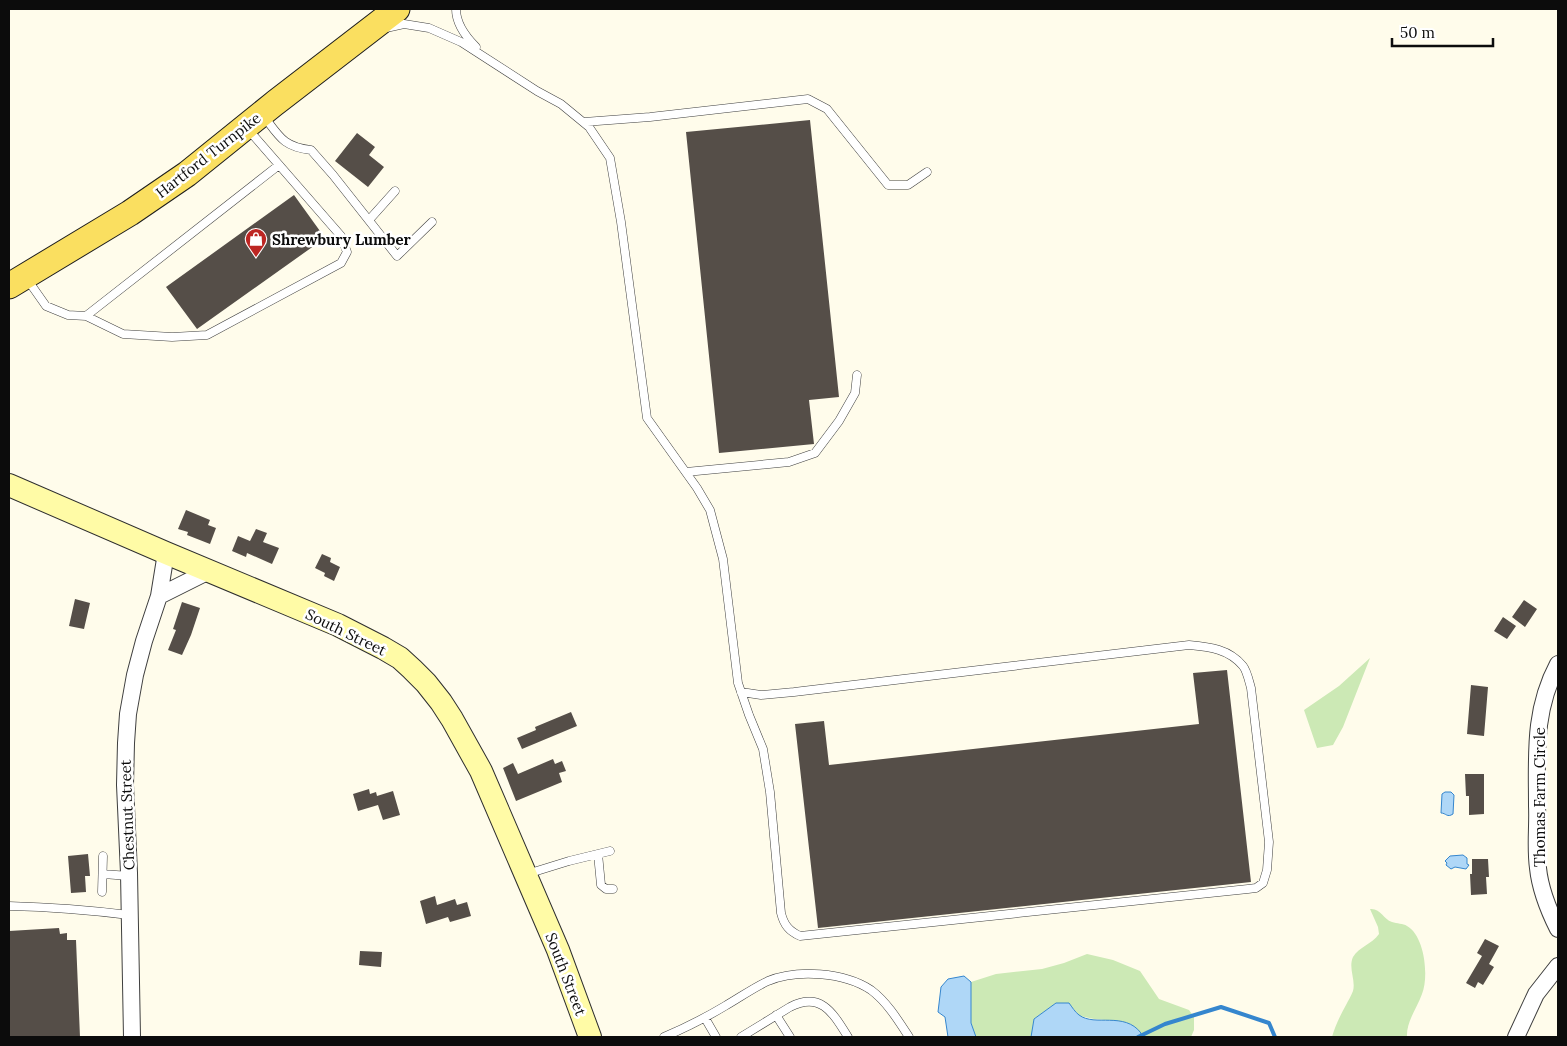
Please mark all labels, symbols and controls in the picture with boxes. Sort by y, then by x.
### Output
scale bar [1392,15,1493,47]
text: 50 m [1400,23,1435,42]
street label: Hartford Turnpike [152,108,264,202]
shop icon: Shrewbury Lumber [244,227,268,258]
place label: Shrewbury Lumber [272,230,412,249]
street label: South Street [303,604,390,660]
street label: Thomas Farm Circle [1530,727,1549,867]
street label: Chestnut Street [116,759,138,871]
street label: South Street [541,930,591,1018]

